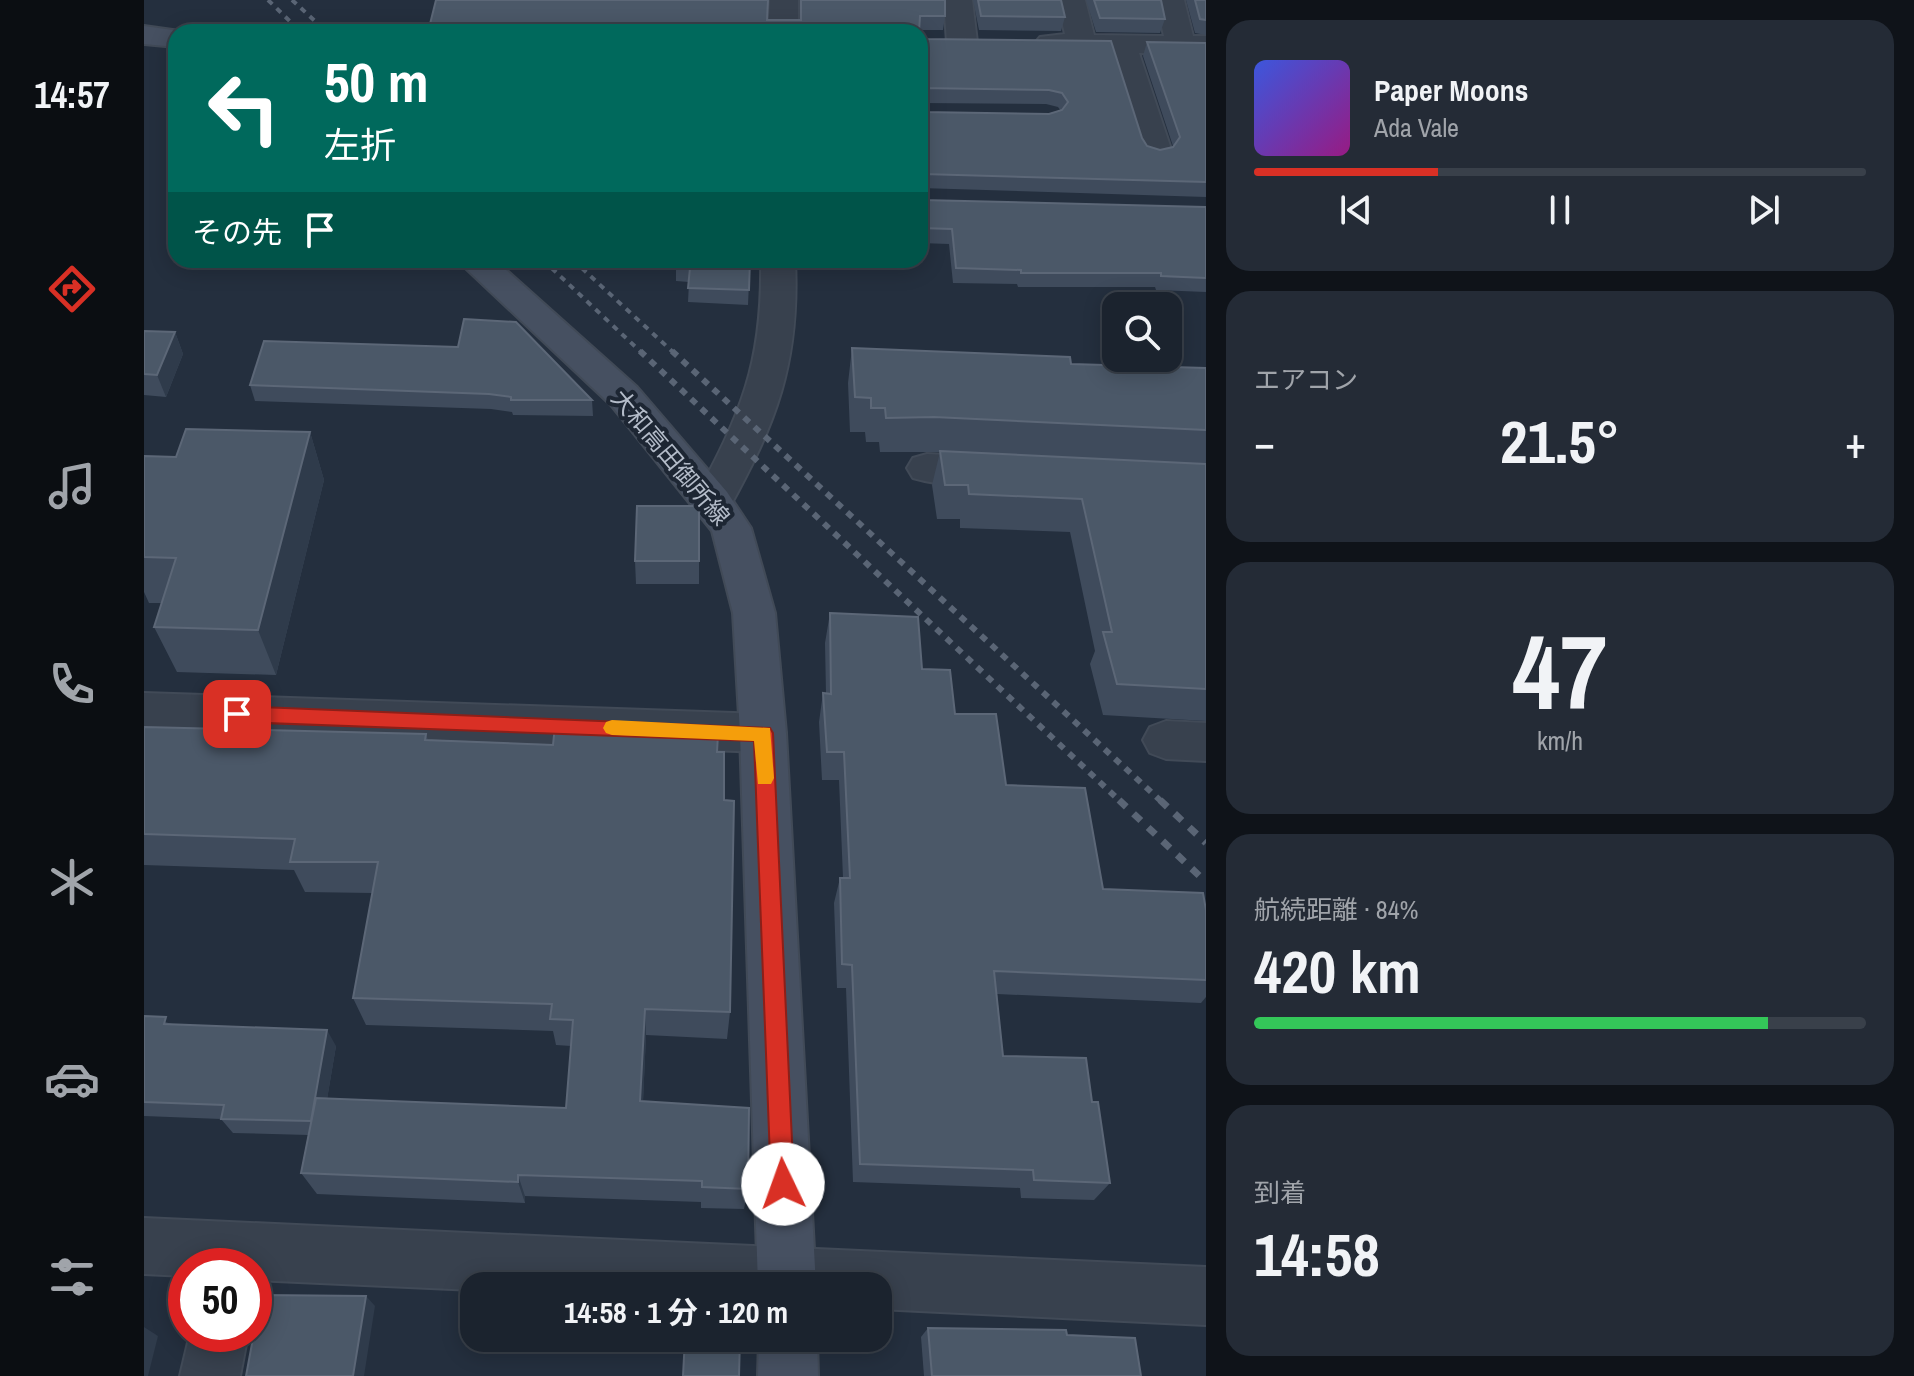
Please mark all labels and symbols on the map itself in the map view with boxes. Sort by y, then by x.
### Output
street label: 大和高田御所線 [605,382,737,532]
pin [203,680,271,748]
position arrow [741,1142,825,1226]
speed limit sign: 50 [168,1248,272,1352]

